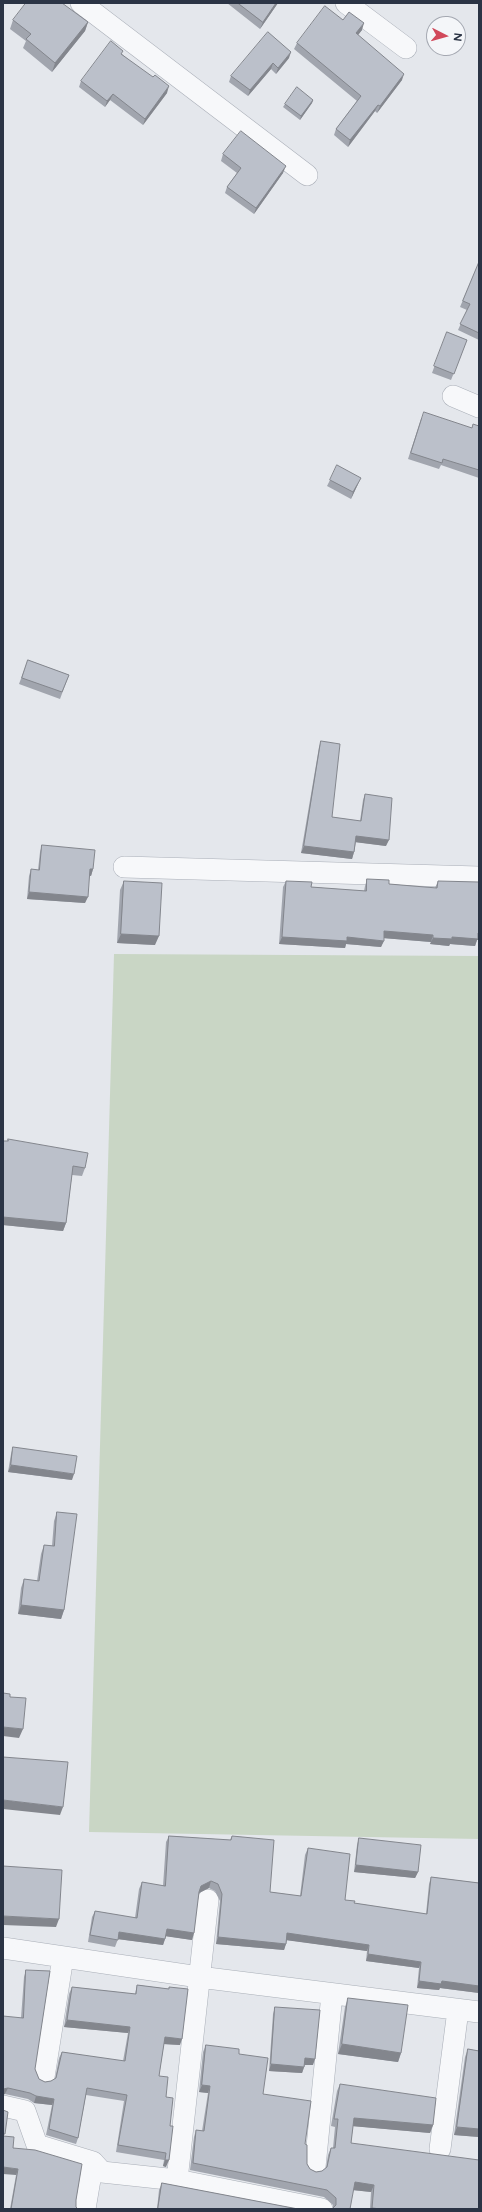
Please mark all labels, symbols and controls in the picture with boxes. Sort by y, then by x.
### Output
north arrow [426,16,466,56]
text: N [451,32,464,42]

